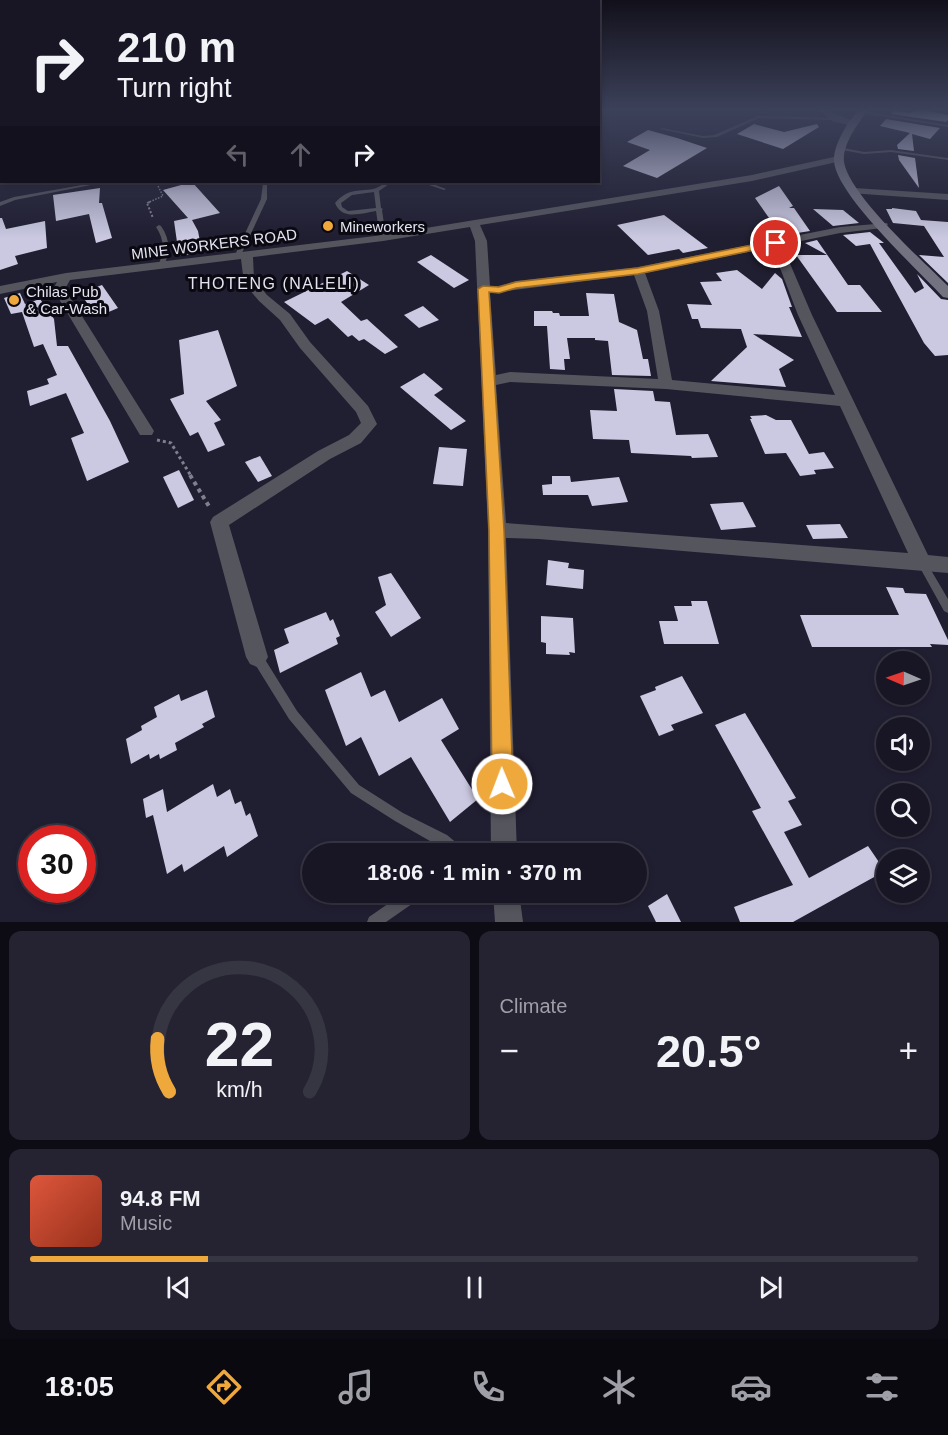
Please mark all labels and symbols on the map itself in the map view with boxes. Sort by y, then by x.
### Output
pin [750,217,801,268]
place label: Mineworkers [340,218,425,235]
marker: Mineworkers [321,219,335,233]
street label: MINE WORKERS ROAD [130,225,298,263]
district label: THOTENG (NALELI) [188,275,360,292]
place label: Chilas Pub & Car-Wash [26,283,107,317]
marker: Chilas Pub & Car-Wash [7,293,21,307]
north arrow [876,651,930,705]
position arrow [470,752,534,816]
speed limit sign: 30 [18,825,96,903]

